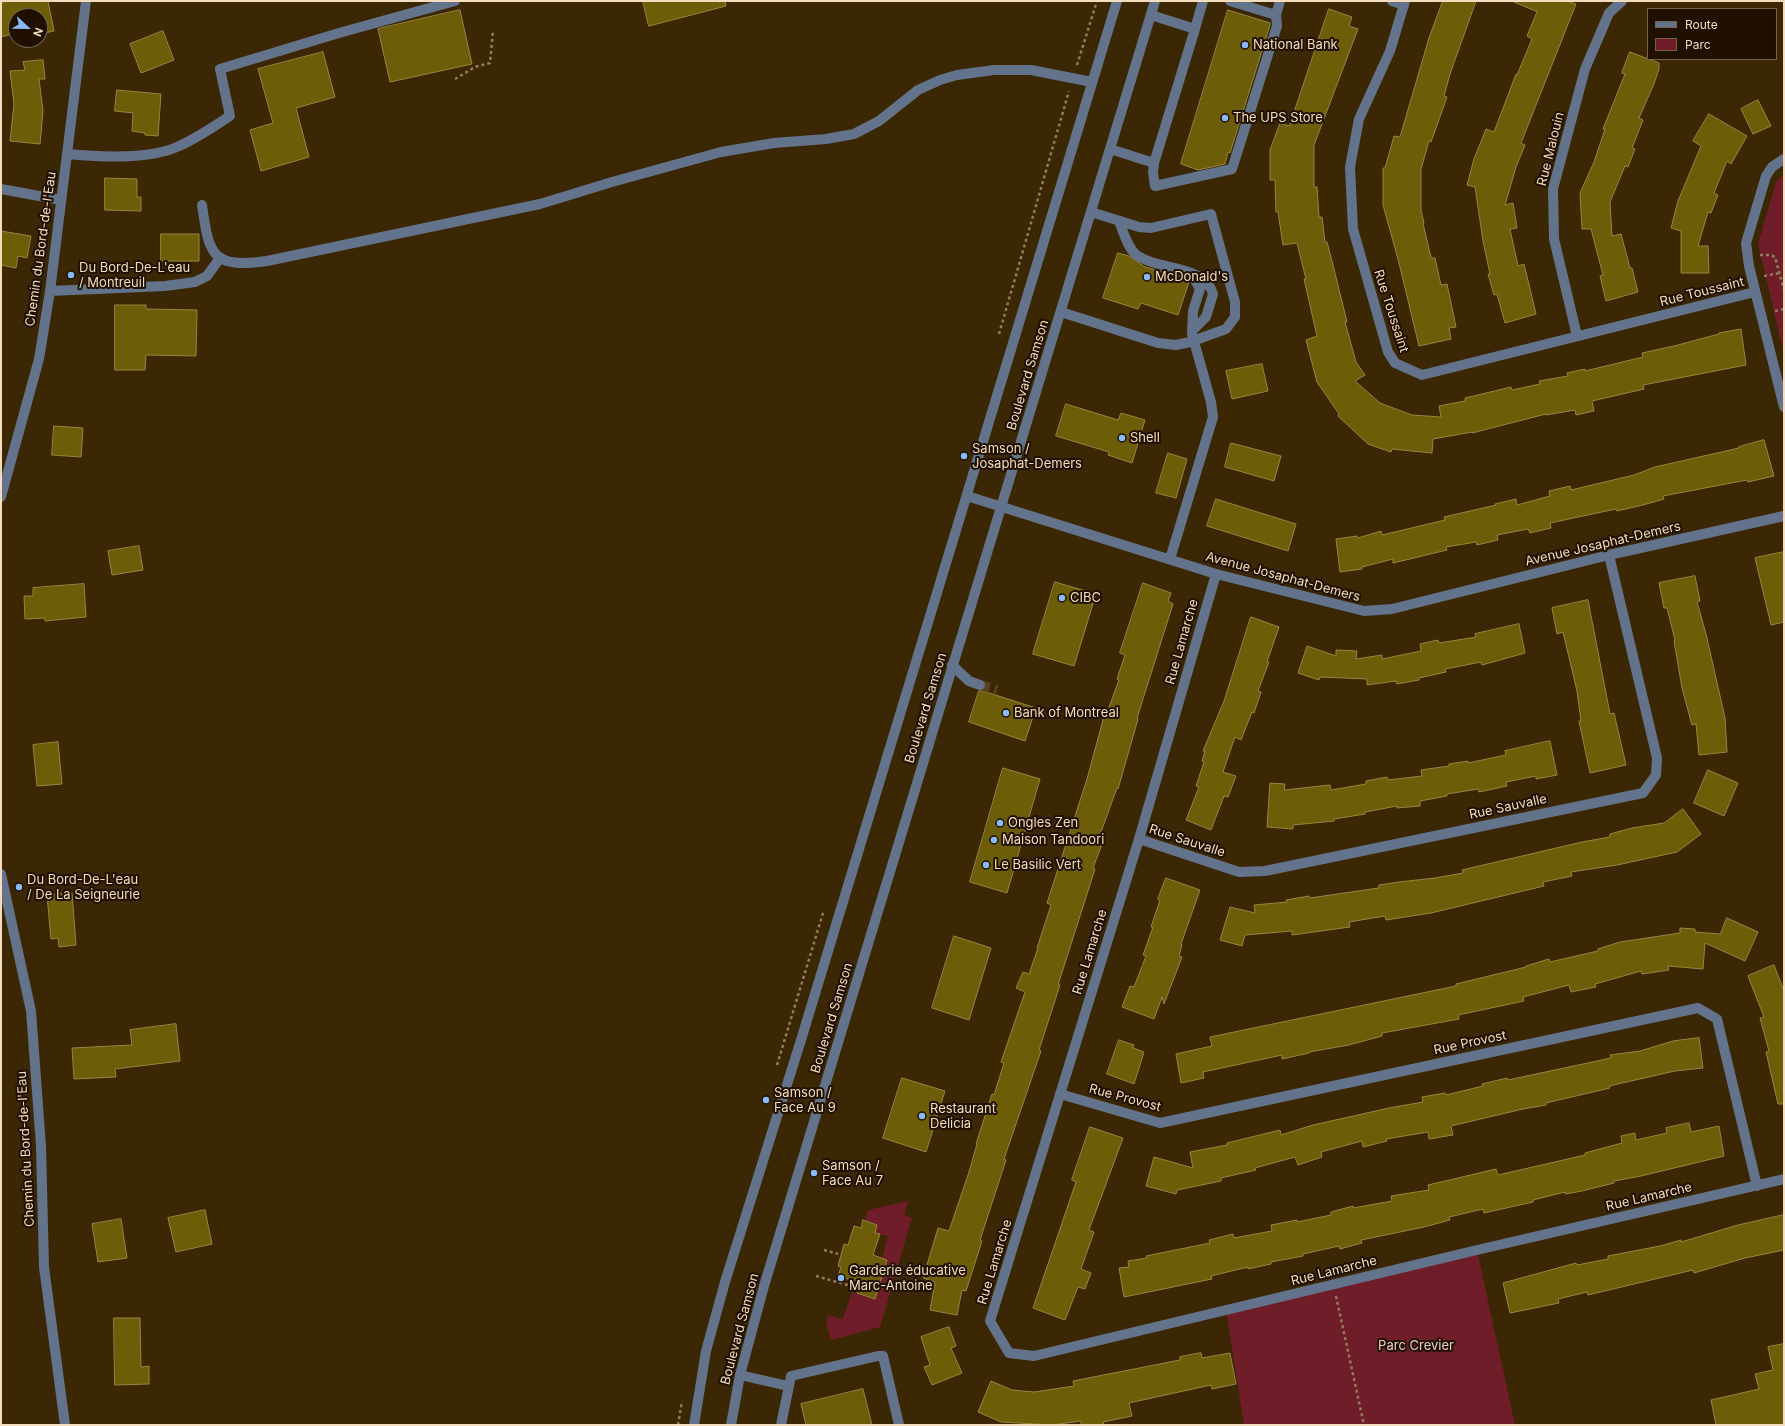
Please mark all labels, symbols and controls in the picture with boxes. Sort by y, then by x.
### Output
north arrow [8,8,48,48]
legend [1647,8,1777,60]
text: Route [1685,17,1718,32]
text: N [30,26,46,39]
place label: National Bank [1253,37,1338,53]
text: Parc [1685,37,1711,52]
marker: National Bank [1240,40,1250,50]
place label: The UPS Store [1233,110,1323,126]
street label: Rue Malouin [1534,110,1568,188]
marker: The UPS Store [1220,113,1230,123]
street label: Chemin du Bord-de-l'Eau [22,171,60,327]
place label: Du Bord-De-L'eau / Montreuil [79,260,190,291]
street label: Rue Toussaint [1370,268,1412,354]
place label: McDonald's [1155,269,1228,285]
marker: Du Bord-De-L'eau / Montreuil [66,270,76,280]
marker: McDonald's [1142,272,1152,282]
street label: Rue Toussaint [1658,274,1746,310]
street label: Boulevard Samson [1004,318,1052,432]
place label: Shell [1130,430,1160,446]
marker: Shell [1117,433,1127,443]
place label: Samson / Josaphat-Demers [972,441,1082,472]
marker: Samson / Josaphat-Demers [959,451,969,461]
street label: Avenue Josaphat-Demers [1524,518,1682,570]
street label: Avenue Josaphat-Demers [1204,549,1362,605]
place label: CIBC [1070,590,1101,606]
marker: CIBC [1057,593,1067,603]
street label: Rue Lamarche [1162,598,1202,686]
street label: Boulevard Samson [902,651,950,765]
place label: Bank of Montreal [1014,705,1119,721]
marker: Bank of Montreal [1001,708,1011,718]
street label: Rue Sauvalle [1468,791,1548,823]
place label: Ongles Zen [1008,815,1078,831]
marker: Ongles Zen [995,818,1005,828]
street label: Rue Sauvalle [1147,821,1227,861]
place label: Maison Tandoori [1002,832,1104,848]
marker: Maison Tandoori [989,835,999,845]
place label: Le Basilic Vert [994,857,1081,873]
marker: Le Basilic Vert [981,860,991,870]
place label: Du Bord-De-L'eau / De La Seigneurie [27,872,140,903]
marker: Du Bord-De-L'eau / De La Seigneurie [14,882,24,892]
street label: Rue Lamarche [1070,908,1110,996]
street label: Boulevard Samson [808,961,856,1075]
street label: Rue Provost [1432,1028,1508,1058]
street label: Chemin du Bord-de-l'Eau [14,1071,38,1227]
street label: Rue Provost [1087,1081,1163,1115]
place label: Samson / Face Au 9 [774,1085,836,1116]
marker: Samson / Face Au 9 [761,1095,771,1105]
place label: Restaurant Delicia [930,1101,996,1132]
marker: Restaurant Delicia [917,1111,927,1121]
place label: Samson / Face Au 7 [822,1158,883,1189]
marker: Samson / Face Au 7 [809,1168,819,1178]
street label: Rue Lamarche [1604,1180,1694,1214]
street label: Rue Lamarche [975,1218,1015,1306]
street label: Rue Lamarche [1289,1253,1379,1289]
place label: Garderie éducative Marc-Antoine [849,1263,966,1294]
street label: Boulevard Samson [718,1272,762,1386]
marker: Garderie éducative Marc-Antoine [836,1273,846,1283]
park label: Parc Crevier [1378,1338,1454,1354]

